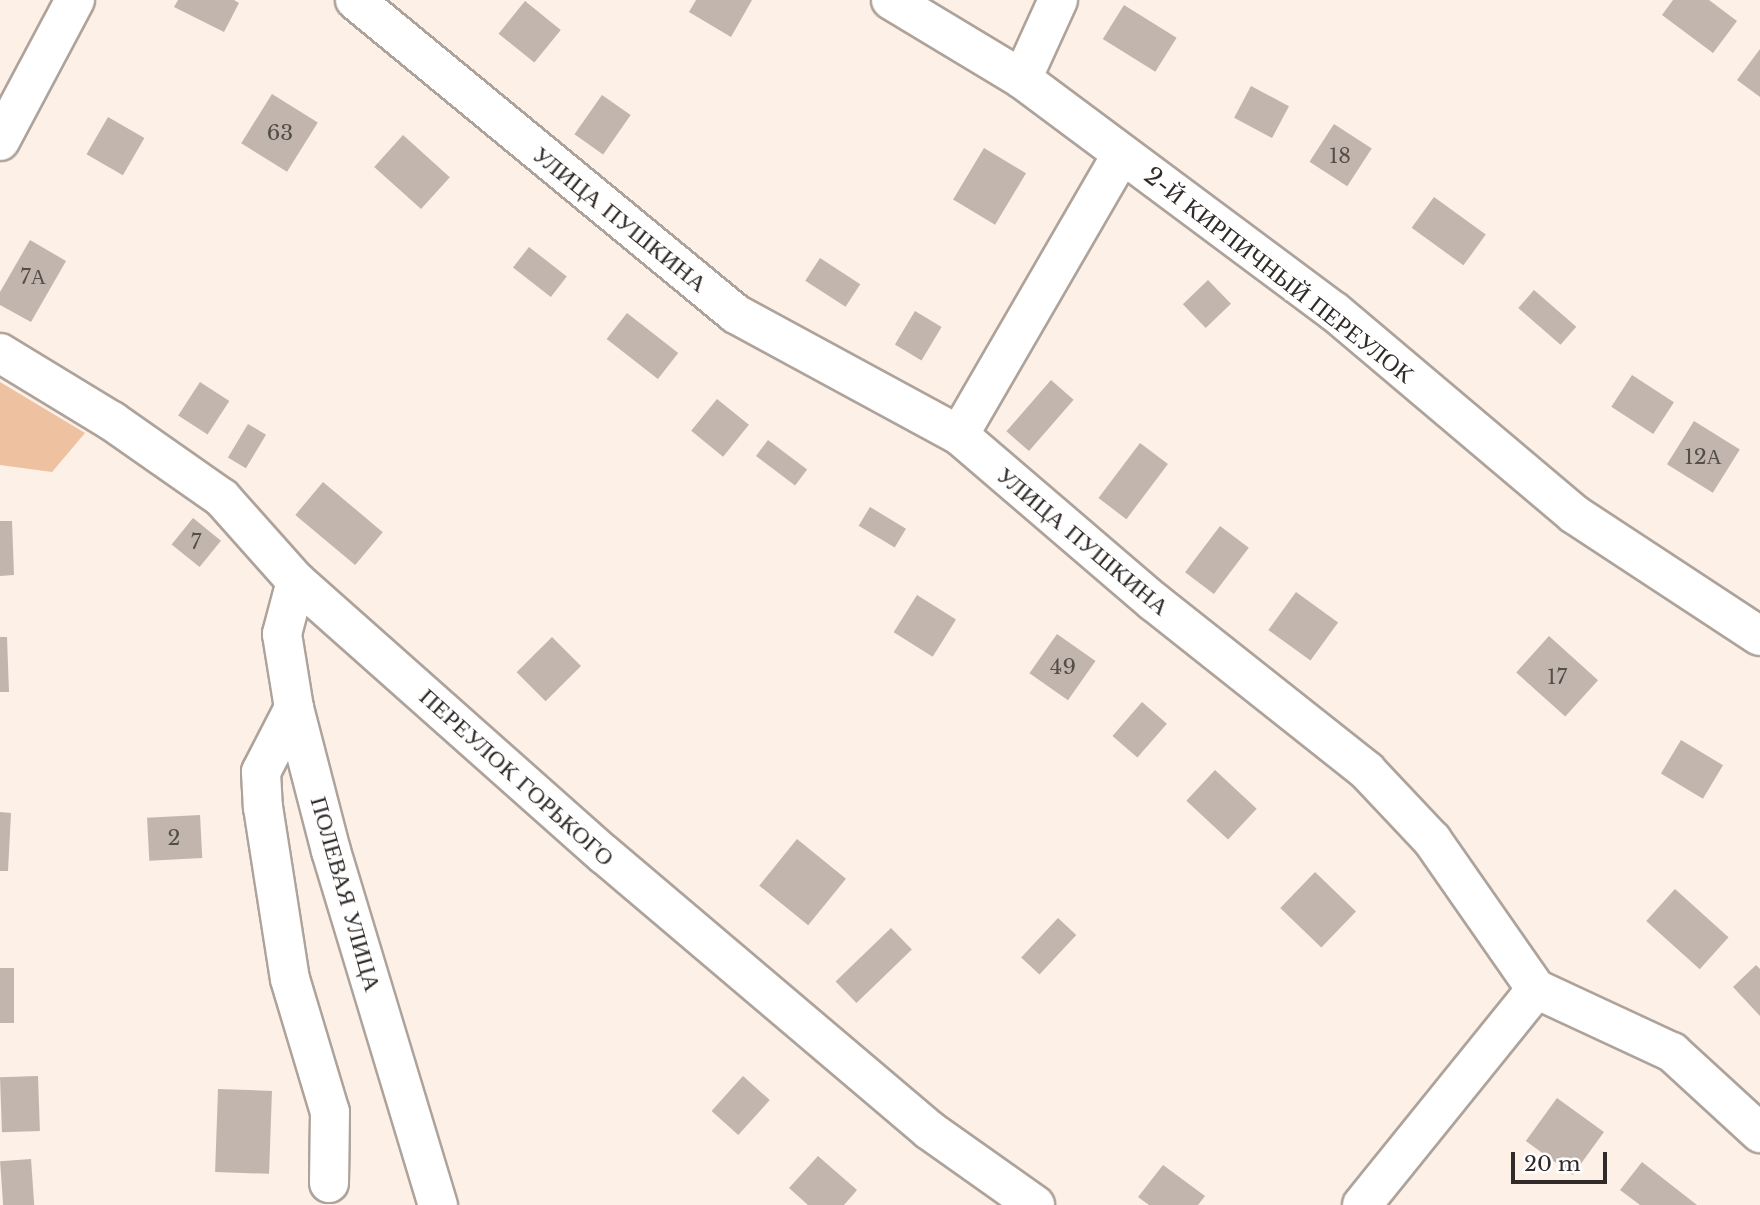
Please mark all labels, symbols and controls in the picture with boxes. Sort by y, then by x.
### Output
house number: 63 [267,120,293,146]
street label: УЛИЦА ПУШКИНА [527,140,713,298]
house number: 18 [1329,143,1351,169]
street label: 2-Й КИРПИЧНЫЙ ПЕРЕУЛОК [1139,161,1419,389]
house number: 7А [20,264,46,290]
house number: 12А [1684,444,1722,470]
street label: УЛИЦА ПУШКИНА [991,461,1175,621]
house number: 7 [191,529,201,555]
house number: 49 [1050,654,1076,680]
house number: 17 [1547,664,1567,690]
street label: ПЕРЕУЛОК ГОРЬКОГО [414,682,620,872]
street label: ПОЛЕВАЯ УЛИЦА [304,793,388,995]
house number: 2 [168,825,180,851]
scale bar [1515,1138,1611,1182]
text: 20 m [1524,1151,1581,1177]

